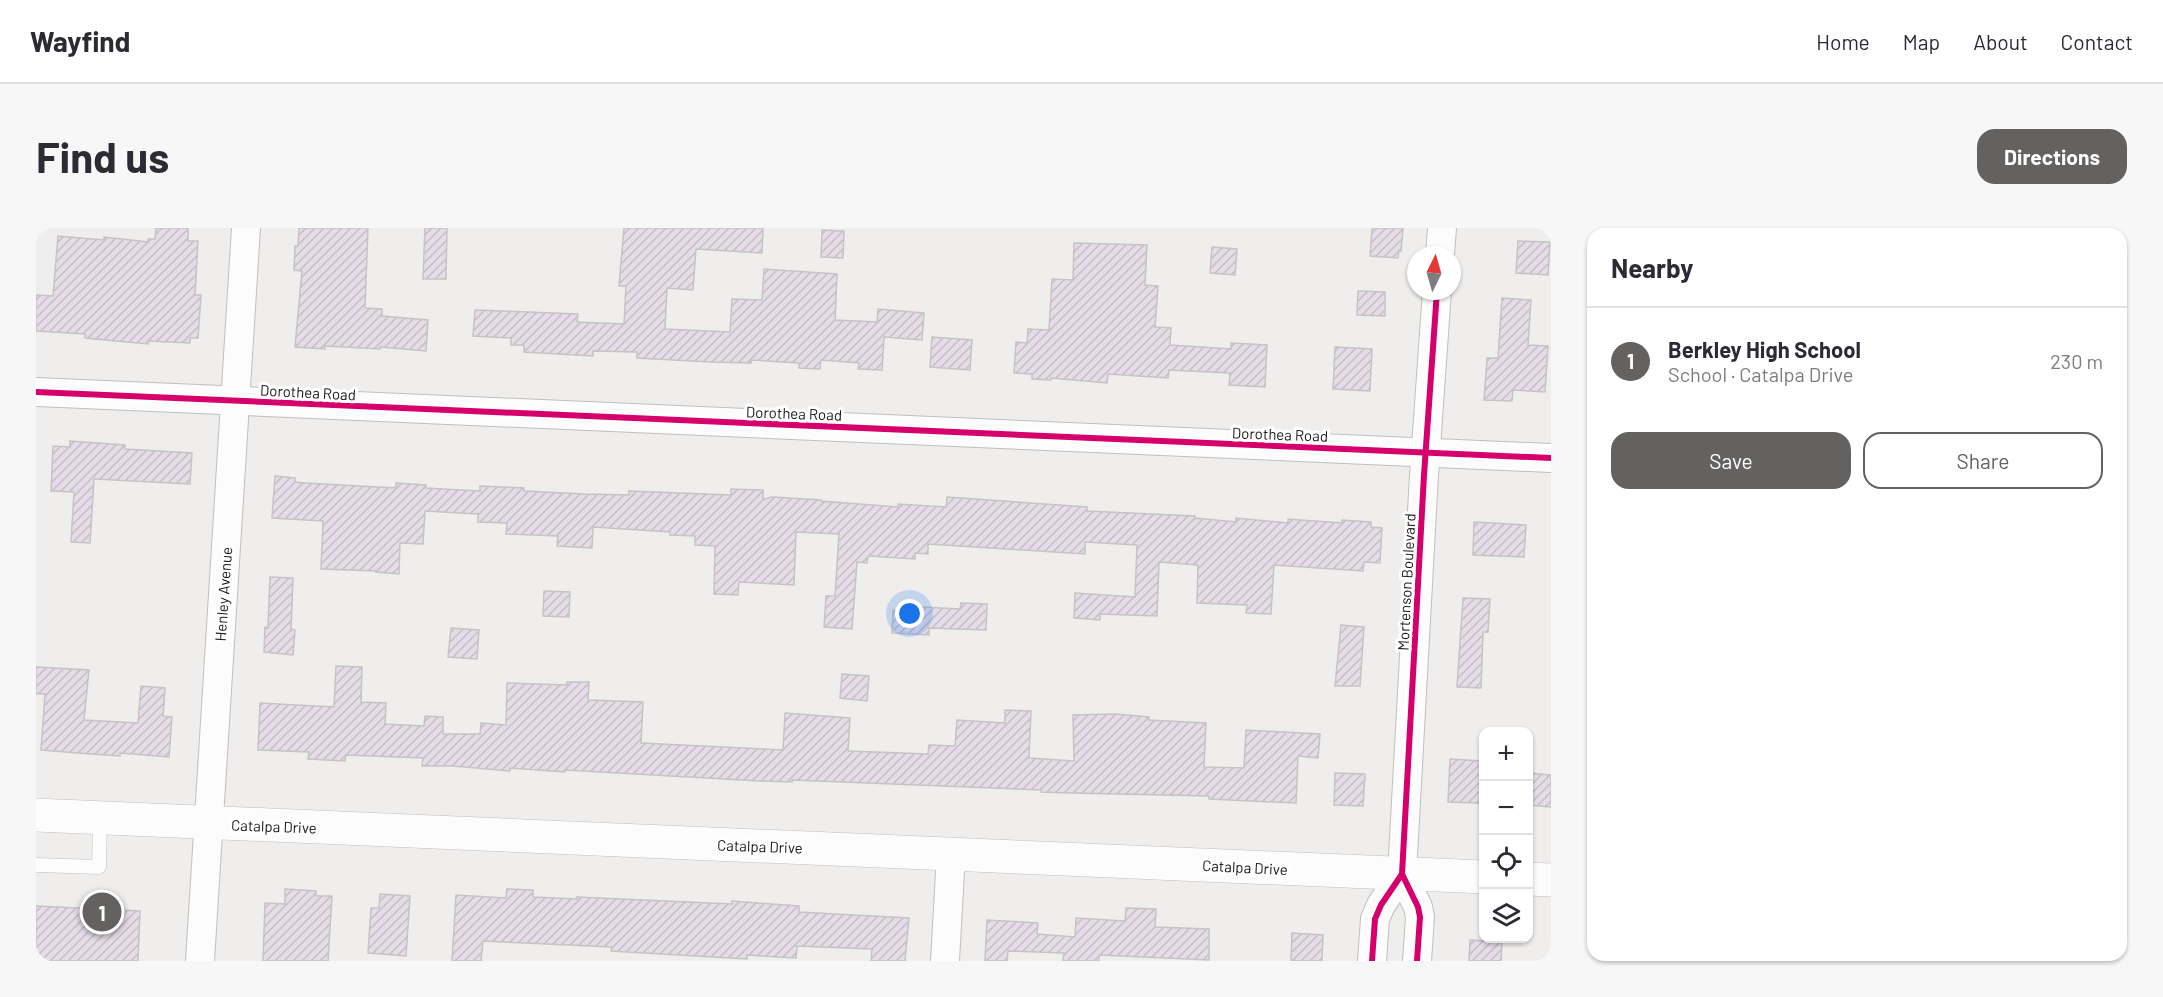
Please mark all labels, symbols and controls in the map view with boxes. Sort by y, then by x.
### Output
text: Wayfind [30,24,130,58]
text: Home [1816,29,1870,54]
text: Map [1903,29,1940,54]
text: About [1973,29,2028,54]
text: Contact [2061,29,2133,54]
button: Directions [1977,129,2127,184]
text: Find us [36,131,169,181]
north arrow [1407,246,1461,300]
text: Nearby [1611,252,1693,283]
text: Berkley High School [1668,336,1861,362]
text: 1 [1627,349,1634,373]
text: 230 m [2050,349,2103,373]
text: School · Catalpa Drive [1668,362,1853,386]
street label: Dorothea Road [260,380,356,404]
street label: Dorothea Road [746,402,842,424]
street label: Dorothea Road [1232,423,1328,445]
button: Save [1611,432,1851,489]
button: Share [1863,432,2103,489]
street label: Mortenson Boulevard [1393,513,1419,651]
street label: Henley Avenue [211,546,235,642]
your location [895,599,924,628]
map controls [1479,727,1533,943]
button: + [1479,727,1533,781]
button: − [1479,781,1533,835]
street label: Catalpa Drive [231,816,317,836]
button: locate [1479,835,1533,889]
street label: Catalpa Drive [717,836,803,856]
street label: Catalpa Drive [1202,856,1288,878]
button: layers [1479,889,1533,943]
pin: 1 [82,890,122,934]

